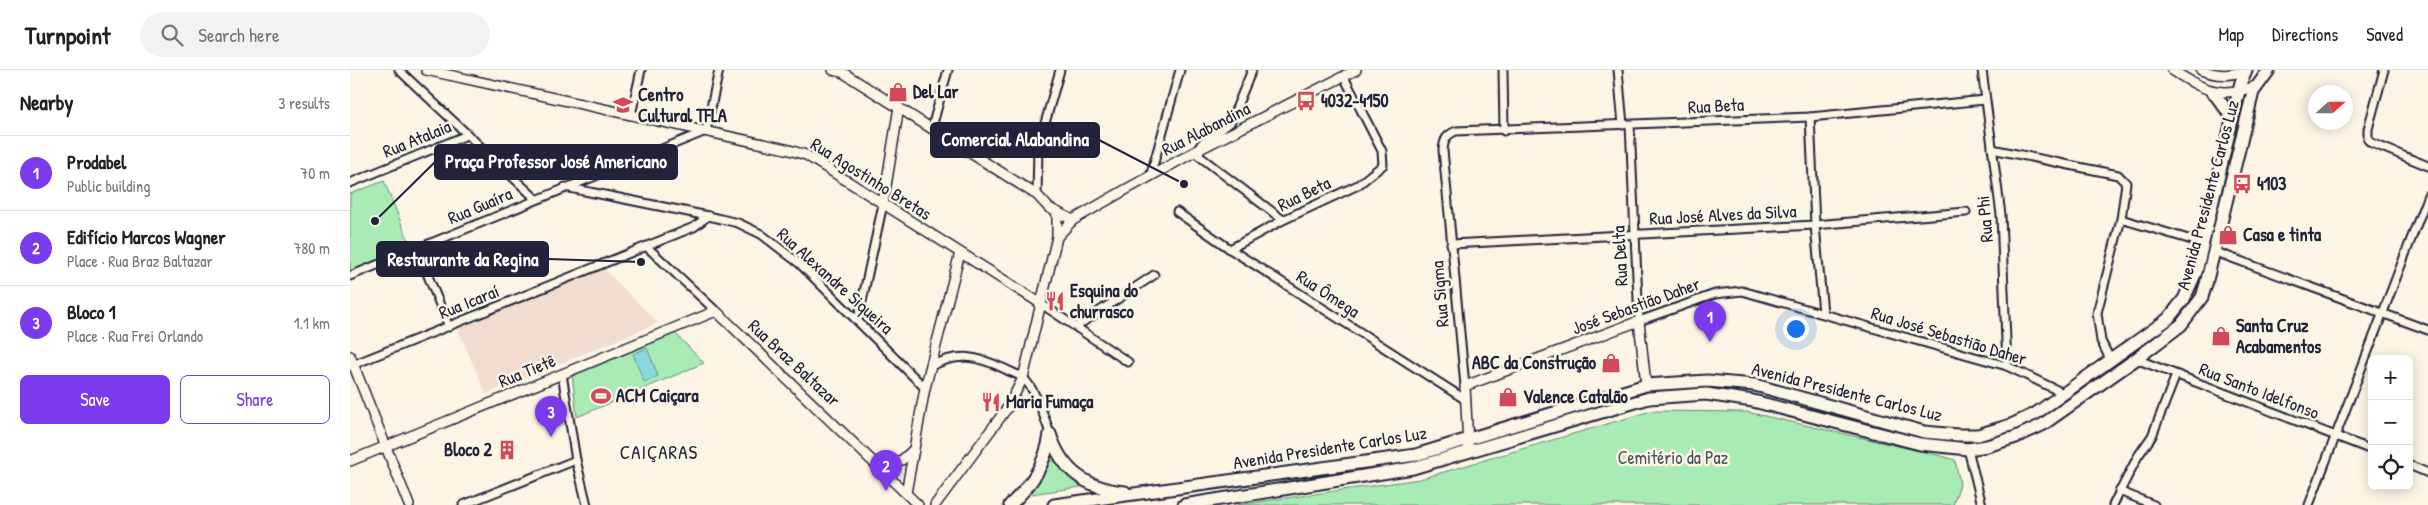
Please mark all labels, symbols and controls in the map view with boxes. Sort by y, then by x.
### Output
search box [140,12,490,57]
text: Turnpoint [25,19,110,51]
icon: search [158,21,186,49]
text: Search here [198,22,280,48]
text: Map [2219,22,2244,47]
text: Directions [2272,22,2338,47]
text: Saved [2366,22,2403,47]
place label: Del Lar [913,79,958,104]
shop icon: Del Lar [887,81,909,103]
place label: Centro Cultural TFLA [638,82,727,128]
north arrow [2308,85,2353,130]
text: Nearby [20,88,73,117]
place label: 4032-4150 [1321,88,1389,113]
bus stop icon: 4032-4150 [1295,90,1317,112]
text: 3 results [278,92,330,114]
street label: Rua Beta [1687,92,1745,119]
school or university icon: Centro Cultural TFLA [612,94,634,116]
street label: Rua Alabandina [1157,96,1254,161]
street label: Avenida Presidente Carlos Luz [2170,97,2245,293]
street label: Rua Atalaia [379,114,455,164]
callout: Comercial Alabandina [931,123,1099,157]
text: Comercial Alabandina [941,126,1089,152]
street label: Rua Agostinho Bretas [806,131,937,226]
callout: Praça Professor José Americano [435,145,677,179]
text: Praça Professor José Americano [445,148,667,174]
text: Prodabel [67,149,126,175]
text: 1 [33,162,39,184]
text: 70 m [300,162,330,184]
street label: Rua Beta [1273,170,1334,217]
place label: 4103 [2257,171,2286,196]
bus stop icon: 4103 [2231,173,2253,195]
text: Public building [67,175,150,197]
street label: Rua Guaíra [444,181,516,230]
street label: Rua Phi [1970,195,1999,243]
street label: Rua José Alves da Silva [1649,198,1797,231]
street label: Rua Alexandre Siqueira [772,222,899,340]
place label: Casa e tinta [2243,222,2322,247]
text: Edifício Marcos Wagner [67,224,226,250]
shop icon: Casa e tinta [2217,224,2239,246]
street label: Rua Delta [1605,225,1634,287]
text: 2 [32,237,40,259]
text: 780 m [293,237,330,259]
callout: Restaurante da Regina [377,242,548,276]
text: Restaurante da Regina [387,246,539,273]
text: Place · Rua Braz Baltazar [67,250,213,272]
street label: Rua Sigma [1424,260,1455,328]
street label: Rua Ômega [1292,264,1365,323]
street label: José Sebastião Daher [1568,271,1704,340]
street label: Rua Icaraí [435,278,503,325]
place label: Esquina do churrasco [1070,278,1139,324]
restaurant icon: Esquina do churrasco [1044,290,1066,312]
text: Bloco 1 [67,299,116,325]
street label: Rua José Sebastião Daher [1868,300,2030,371]
pin: 1 [1694,301,1726,342]
text: 3 [32,312,40,334]
text: 1.1 km [294,312,330,334]
street label: Rua Braz Baltazar [743,313,846,412]
place label: Santa Cruz Acabamentos [2236,313,2321,359]
your location [1783,316,1809,342]
text: Place · Rua Frei Orlando [67,325,203,347]
shop icon: Santa Cruz Acabamentos [2210,325,2232,347]
street label: Rua Tietê [495,348,559,393]
place label: ABC da Construção [1472,350,1597,375]
shop icon: ABC da Construção [1600,352,1622,374]
map controls [2368,355,2413,490]
button: + [2368,355,2413,400]
street label: Avenida Presidente Carlos Luz [1749,356,1945,427]
street label: Rua Santo Idelfonso [2195,356,2323,425]
button: Save [20,375,170,424]
button: Share [180,375,330,424]
place label: ACM Caiçara [616,383,699,408]
place label: Valence Catalão [1523,384,1629,409]
sports icon: ACM Caiçara [590,385,612,407]
shop icon: Valence Catalão [1497,386,1519,408]
place label: Maria Fumaça [1006,389,1094,414]
restaurant icon: Maria Fumaça [980,391,1002,413]
pin: 3 [535,396,567,437]
button: − [2368,400,2413,445]
street label: Avenida Presidente Carlos Luz [1231,420,1429,475]
place label: Bloco 2 [444,437,493,462]
building icon: Bloco 2 [496,439,518,461]
district label: CAIÇARAS [620,439,698,465]
park label: Cemitério da Paz [1618,445,1729,470]
button: locate [2368,445,2413,490]
pin: 2 [870,450,902,491]

